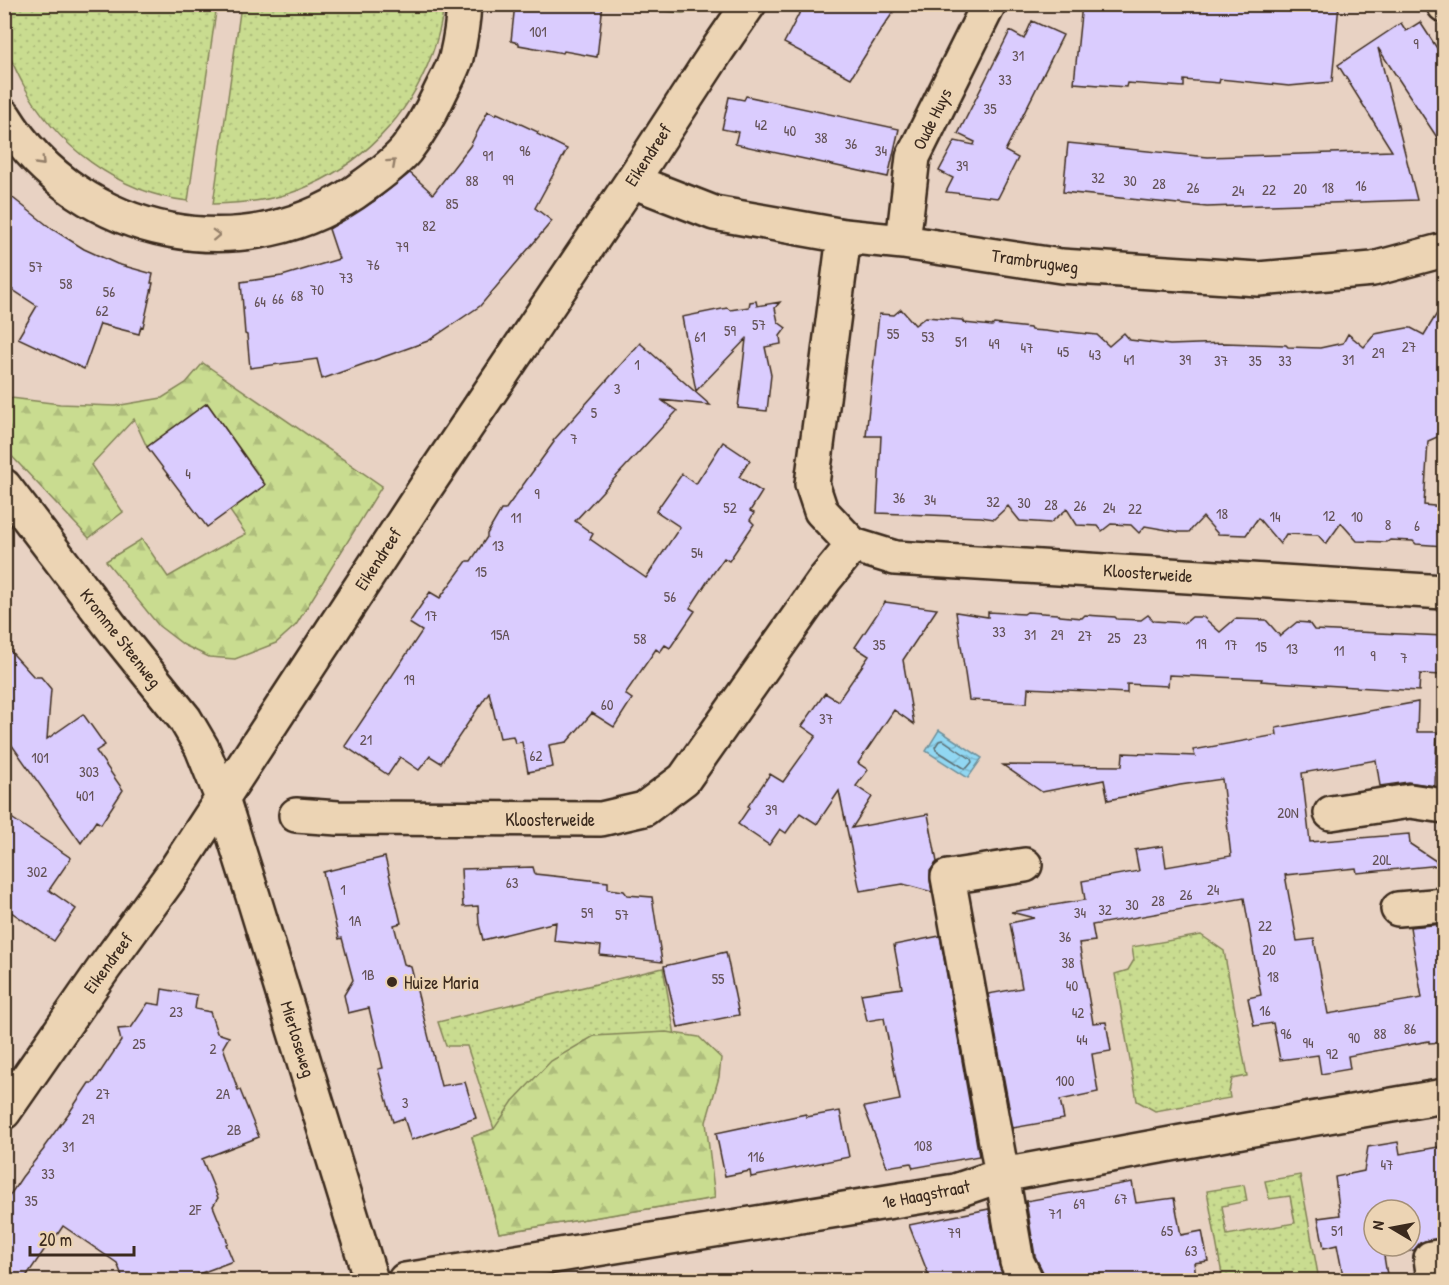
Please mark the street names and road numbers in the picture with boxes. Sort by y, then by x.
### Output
street label: Oude Huys [906,84,958,154]
street label: Eikendreef [619,119,678,191]
street label: Trambrugweg [990,243,1080,279]
street label: Eikendreef [349,523,408,595]
street label: Kloosterweide [1102,557,1194,589]
street label: Kromme Steenweg [74,583,168,693]
street label: Kloosterweide [505,807,595,832]
street label: Eikendreef [77,927,139,998]
street label: Mierloseweg [275,998,321,1080]
street label: 1e Haagstraat [880,1173,973,1215]

